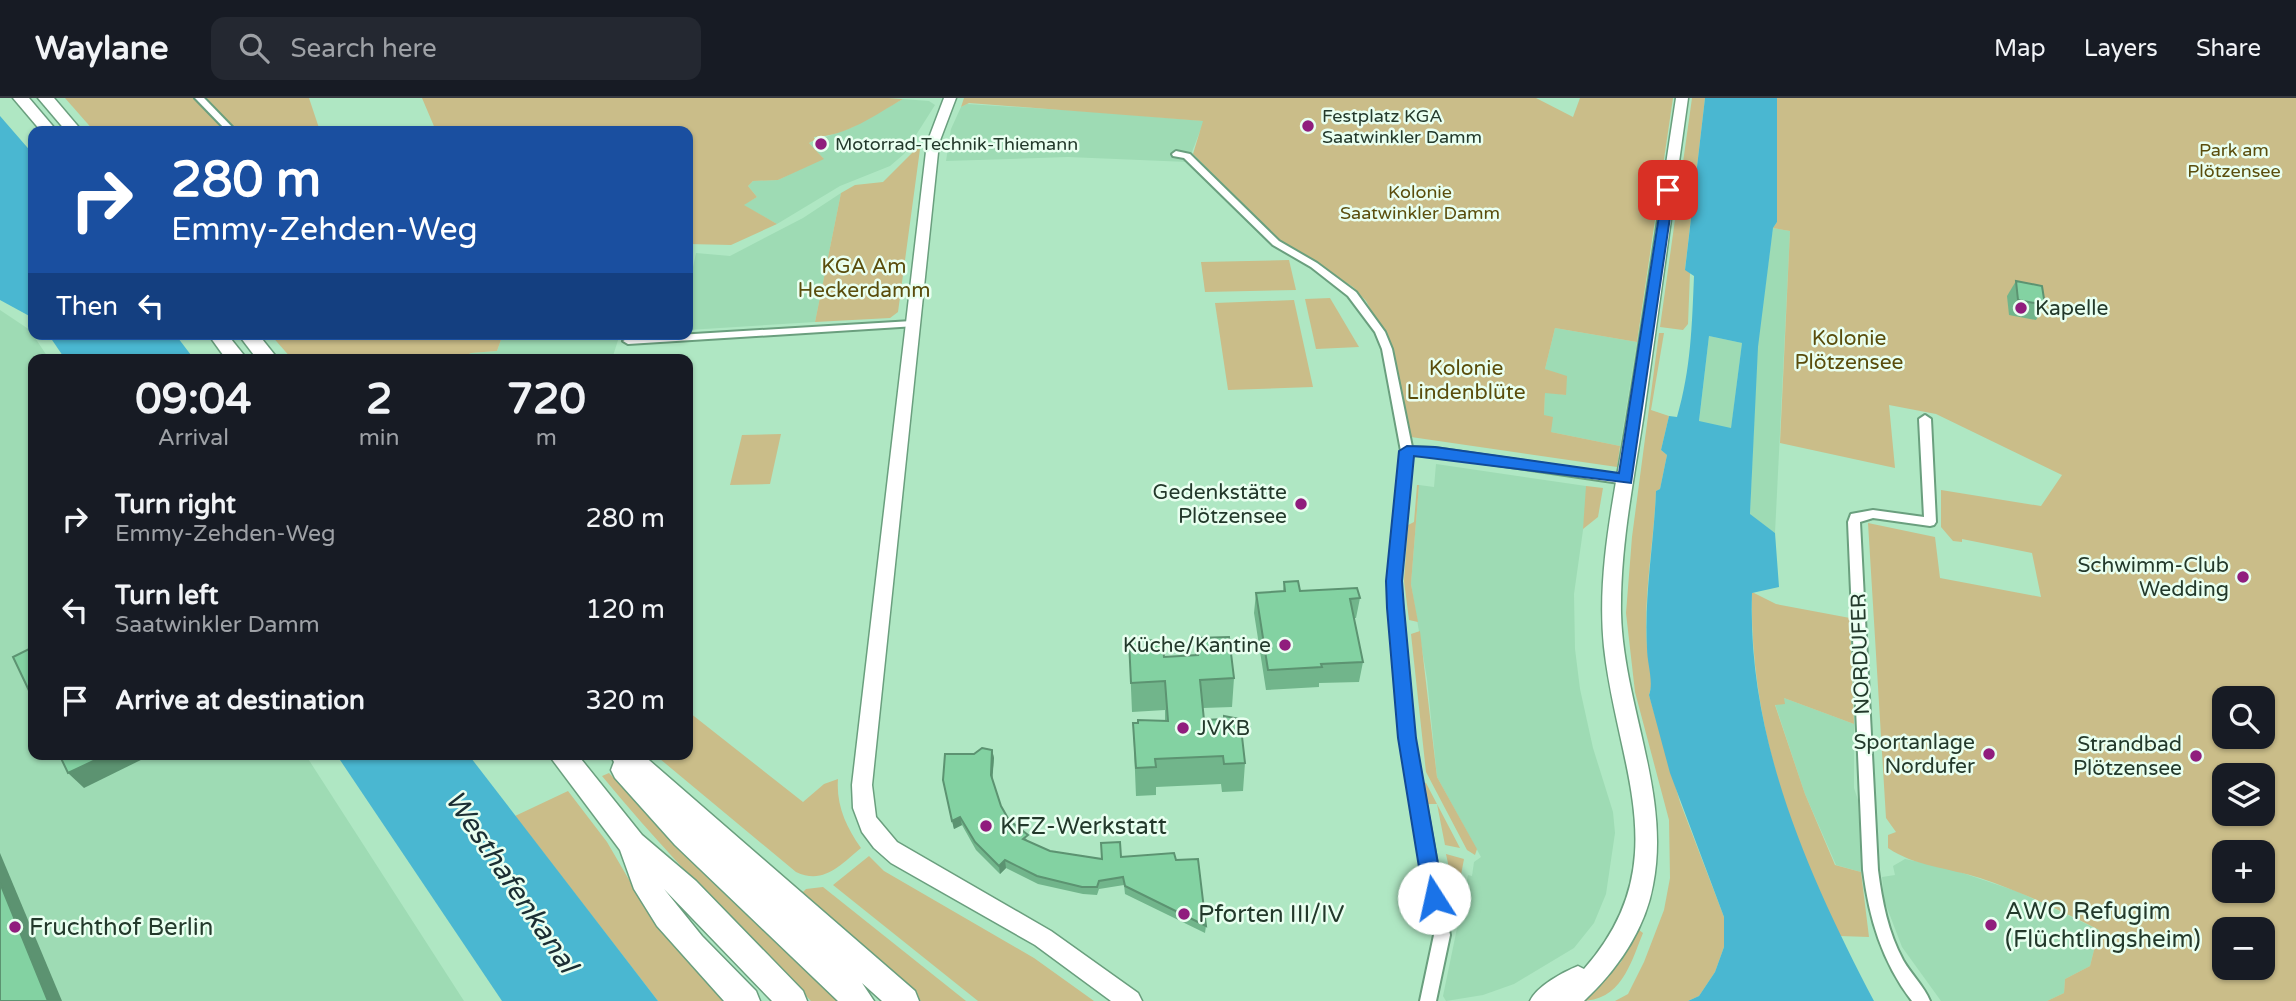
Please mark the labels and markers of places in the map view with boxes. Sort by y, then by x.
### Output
place label: Festplatz KGA Saatwinkler Damm [1322,105,1482,148]
marker: Festplatz KGA Saatwinkler Damm [1300,118,1316,134]
place label: Motorrad-Technik-Thiemann [835,133,1078,155]
marker: Motorrad-Technik-Thiemann [813,136,829,152]
pin [1638,160,1698,220]
place label: Kapelle [2035,296,2108,321]
marker: Kapelle [2013,300,2029,316]
place label: Gedenkstätte Plötzensee [1153,480,1287,529]
marker: Gedenkstätte Plötzensee [1293,496,1309,512]
place label: Schwimm-Club Wedding [2077,553,2229,602]
marker: Schwimm-Club Wedding [2235,569,2251,585]
place label: Küche/Kantine [1123,633,1271,658]
marker: Küche/Kantine [1277,637,1293,653]
place label: JVKB [1197,716,1250,741]
marker: JVKB [1175,720,1191,736]
place label: Sportanlage Nordufer [1853,730,1975,779]
place label: Strandbad Plötzensee [2073,732,2182,781]
marker: Sportanlage Nordufer [1981,746,1997,762]
marker: Strandbad Plötzensee [2188,748,2204,764]
place label: KFZ-Werkstatt [1000,812,1167,841]
marker: KFZ-Werkstatt [978,818,994,834]
place label: AWO Refugim (Flüchtlingsheim) [2005,897,2201,954]
place label: Pforten III/IV [1198,900,1345,929]
marker: Pforten III/IV [1176,906,1192,922]
place label: Fruchthof Berlin [29,913,213,942]
marker: AWO Refugim (Flüchtlingsheim) [1983,917,1999,933]
marker: Fruchthof Berlin [7,919,23,935]

